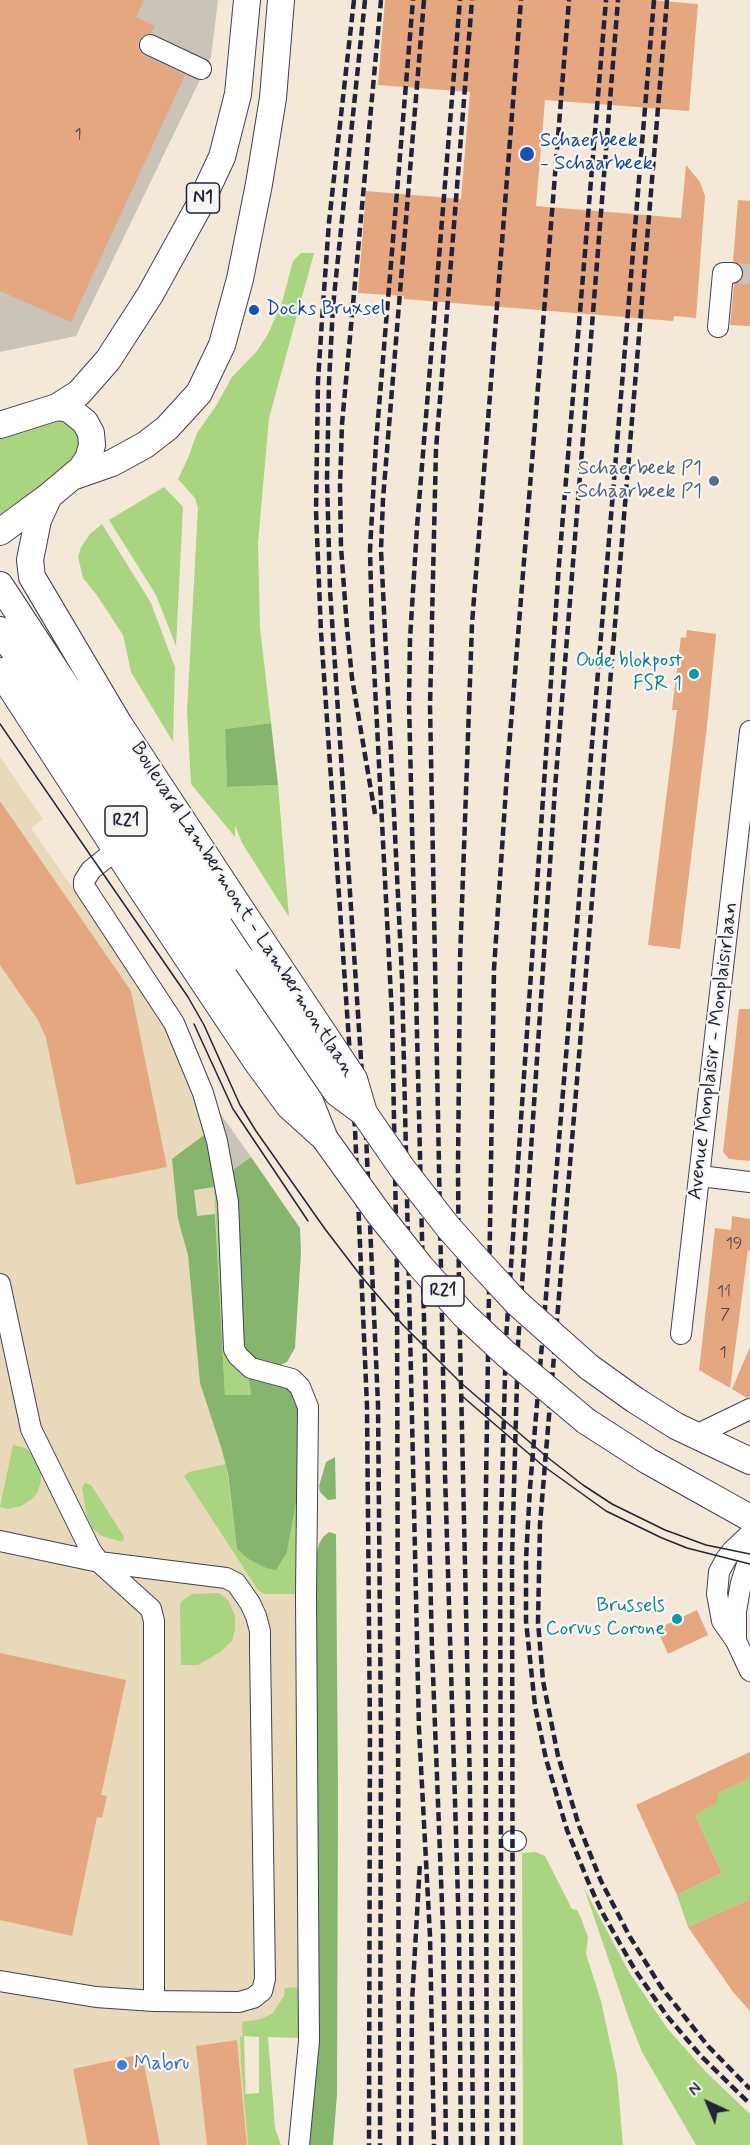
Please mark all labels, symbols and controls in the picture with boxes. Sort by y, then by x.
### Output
house number: 1 [74,126,82,146]
place label: Schaerbeek - Schaarbeek [540,130,653,177]
marker: Schaerbeek - Schaarbeek [518,145,536,163]
road number: N1 [186,183,220,213]
place label: Docks Bruxsel [266,298,385,322]
marker: Docks Bruxsel [247,303,261,317]
place label: Schaerbeek P1 - Schaarbeek P1 [563,458,702,505]
marker: Schaerbeek P1 - Schaarbeek P1 [707,474,721,488]
place label: Oude blokpost FSR 1 [576,650,682,697]
marker: Oude blokpost FSR 1 [687,667,701,681]
street label: Boulevard Lambermont - Lambermontlaan [124,738,360,1082]
road number: R21 [105,806,147,836]
street label: Avenue Monplaisir - Monplaisirlaan [684,901,744,1201]
house number: 19 [726,1235,742,1255]
road number: R21 [422,1276,464,1306]
house number: 11 [717,1283,731,1303]
house number: 7 [720,1306,730,1326]
house number: 1 [719,1344,727,1364]
place label: Brussels Corvus Corone [545,1595,665,1642]
marker: Brussels Corvus Corone [670,1612,684,1626]
place label: Mabru [134,2053,190,2077]
marker: Mabru [115,2058,129,2072]
north arrow [678,2073,738,2133]
text: N [684,2078,706,2101]

